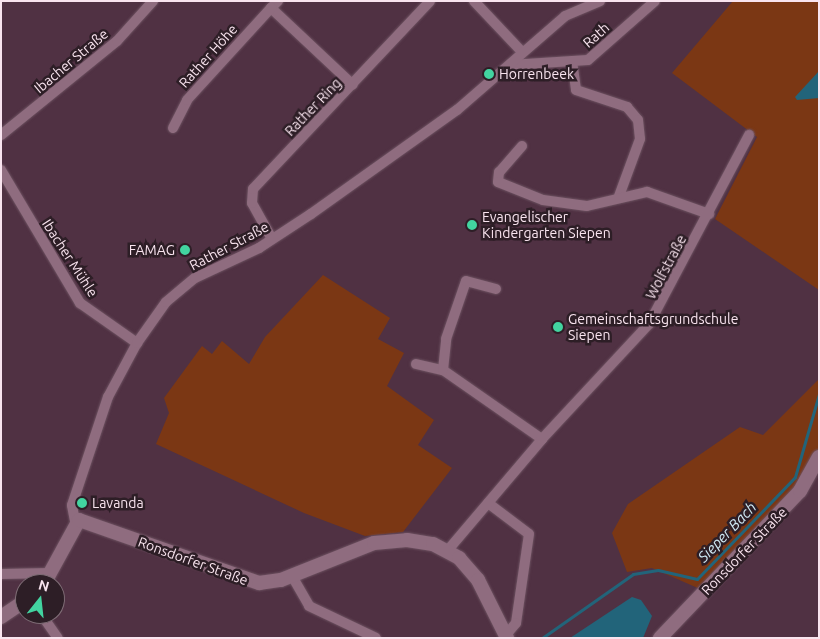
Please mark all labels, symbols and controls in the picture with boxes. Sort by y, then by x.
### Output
street label: Rath [579,19,613,51]
street label: Rather Höhe [175,21,241,91]
street label: Ibacher Straße [31,25,111,97]
place label: Horrenbeek [499,66,574,82]
marker: Horrenbeek [483,68,495,80]
street label: Rather Ring [281,75,345,139]
place label: Evangelischer Kindergarten Siepen [482,209,611,242]
street label: Ibacher Mühle [39,216,101,300]
street label: Rather Straße [187,218,271,274]
marker: Evangelischer Kindergarten Siepen [466,219,478,231]
street label: Wolfstraße [642,232,690,302]
place label: FAMAG [129,242,175,258]
marker: FAMAG [179,244,191,256]
place label: Gemeinschaftsgrundschule Siepen [568,311,738,344]
marker: Gemeinschaftsgrundschule Siepen [552,321,564,333]
place label: Lavanda [92,495,144,511]
marker: Lavanda [76,497,88,509]
water label: Sieper Bach [694,498,760,566]
street label: Ronsdorfer Straße [698,504,790,598]
street label: Ronsdorfer Straße [136,533,250,589]
north arrow [15,574,65,624]
text: N [37,576,51,595]

